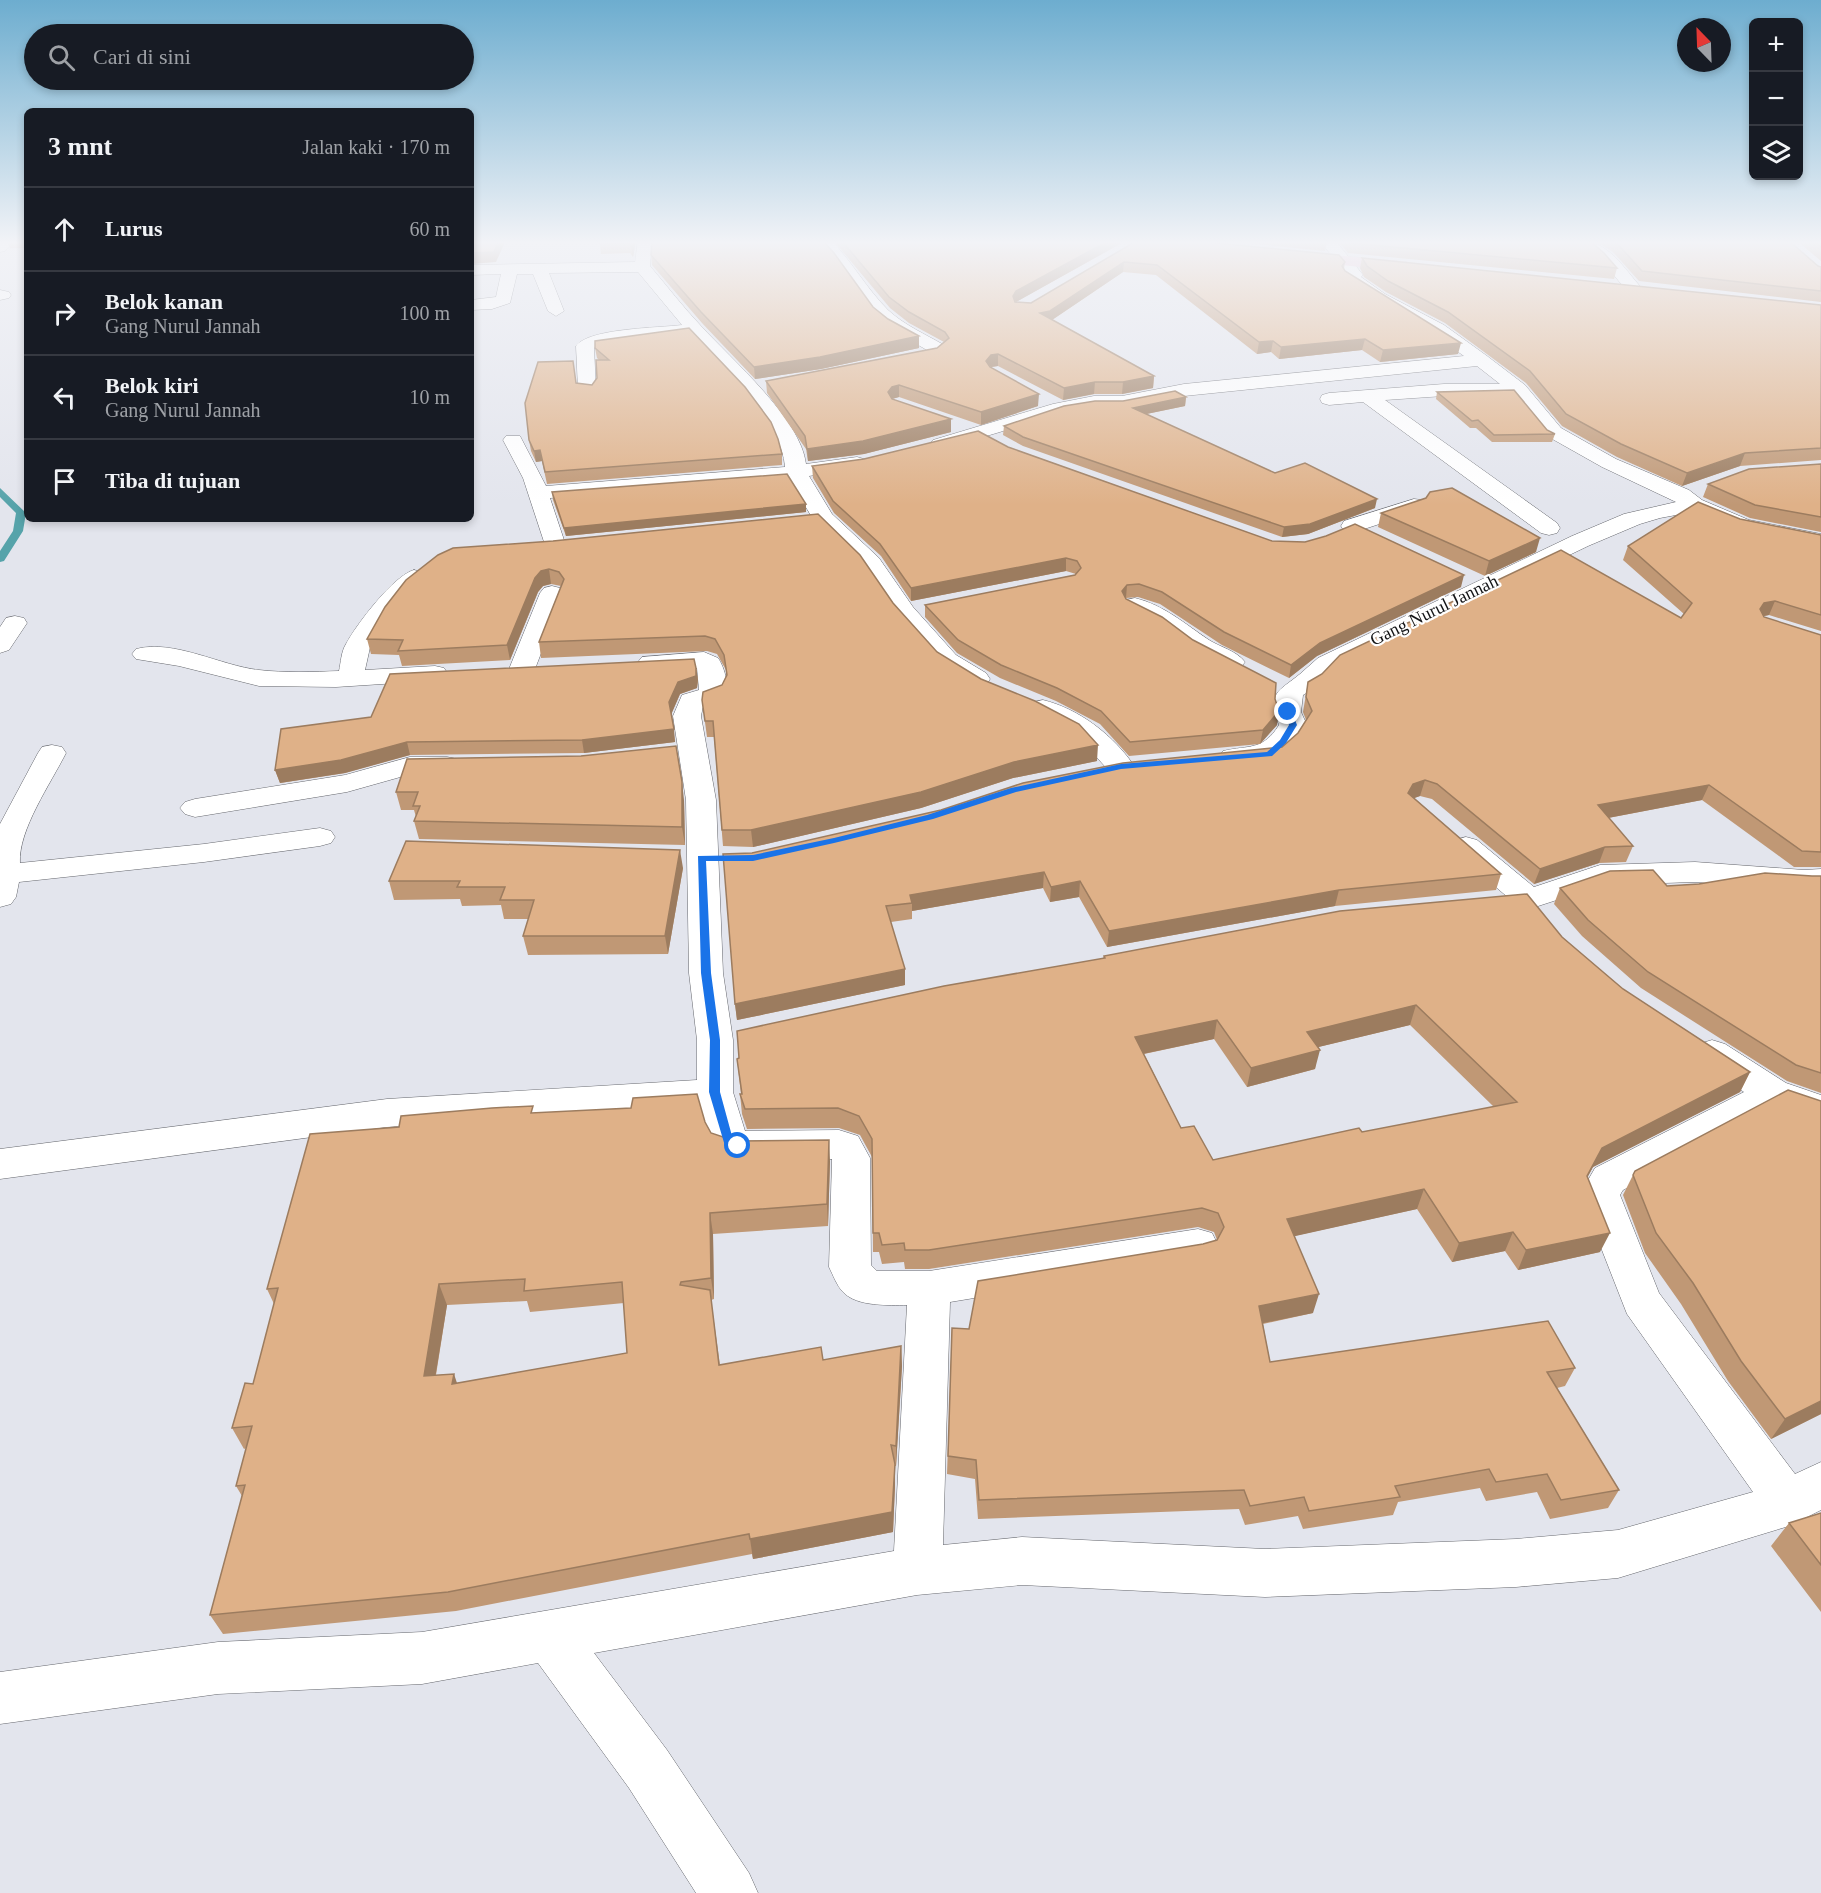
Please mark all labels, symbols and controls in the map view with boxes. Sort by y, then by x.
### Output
north arrow [1677,18,1731,72]
map controls [1749,18,1803,180]
button: + [1749,18,1803,72]
search box [24,24,474,90]
icon: search [45,41,78,74]
text: Cari di sini [93,44,191,69]
button: − [1749,72,1803,126]
button: layers [1749,126,1803,180]
text: 3 mnt [48,132,112,161]
text: Jalan kaki · 170 m [302,136,450,158]
icon: ahead [48,213,81,246]
text: Lurus [105,216,162,241]
text: 60 m [409,218,450,240]
text: Belok kanan [105,289,223,314]
icon: right [48,297,81,330]
text: 100 m [399,302,450,324]
text: Gang Nurul Jannah [105,315,261,337]
text: Belok kiri [105,373,199,398]
icon: left [48,381,81,414]
text: 10 m [409,386,450,408]
text: Gang Nurul Jannah [105,399,261,421]
icon: arrive [48,465,81,498]
text: Tiba di tujuan [105,468,240,493]
street label: Gang Nurul Jannah [1367,570,1501,650]
route end [1274,698,1300,724]
route start [724,1132,750,1158]

